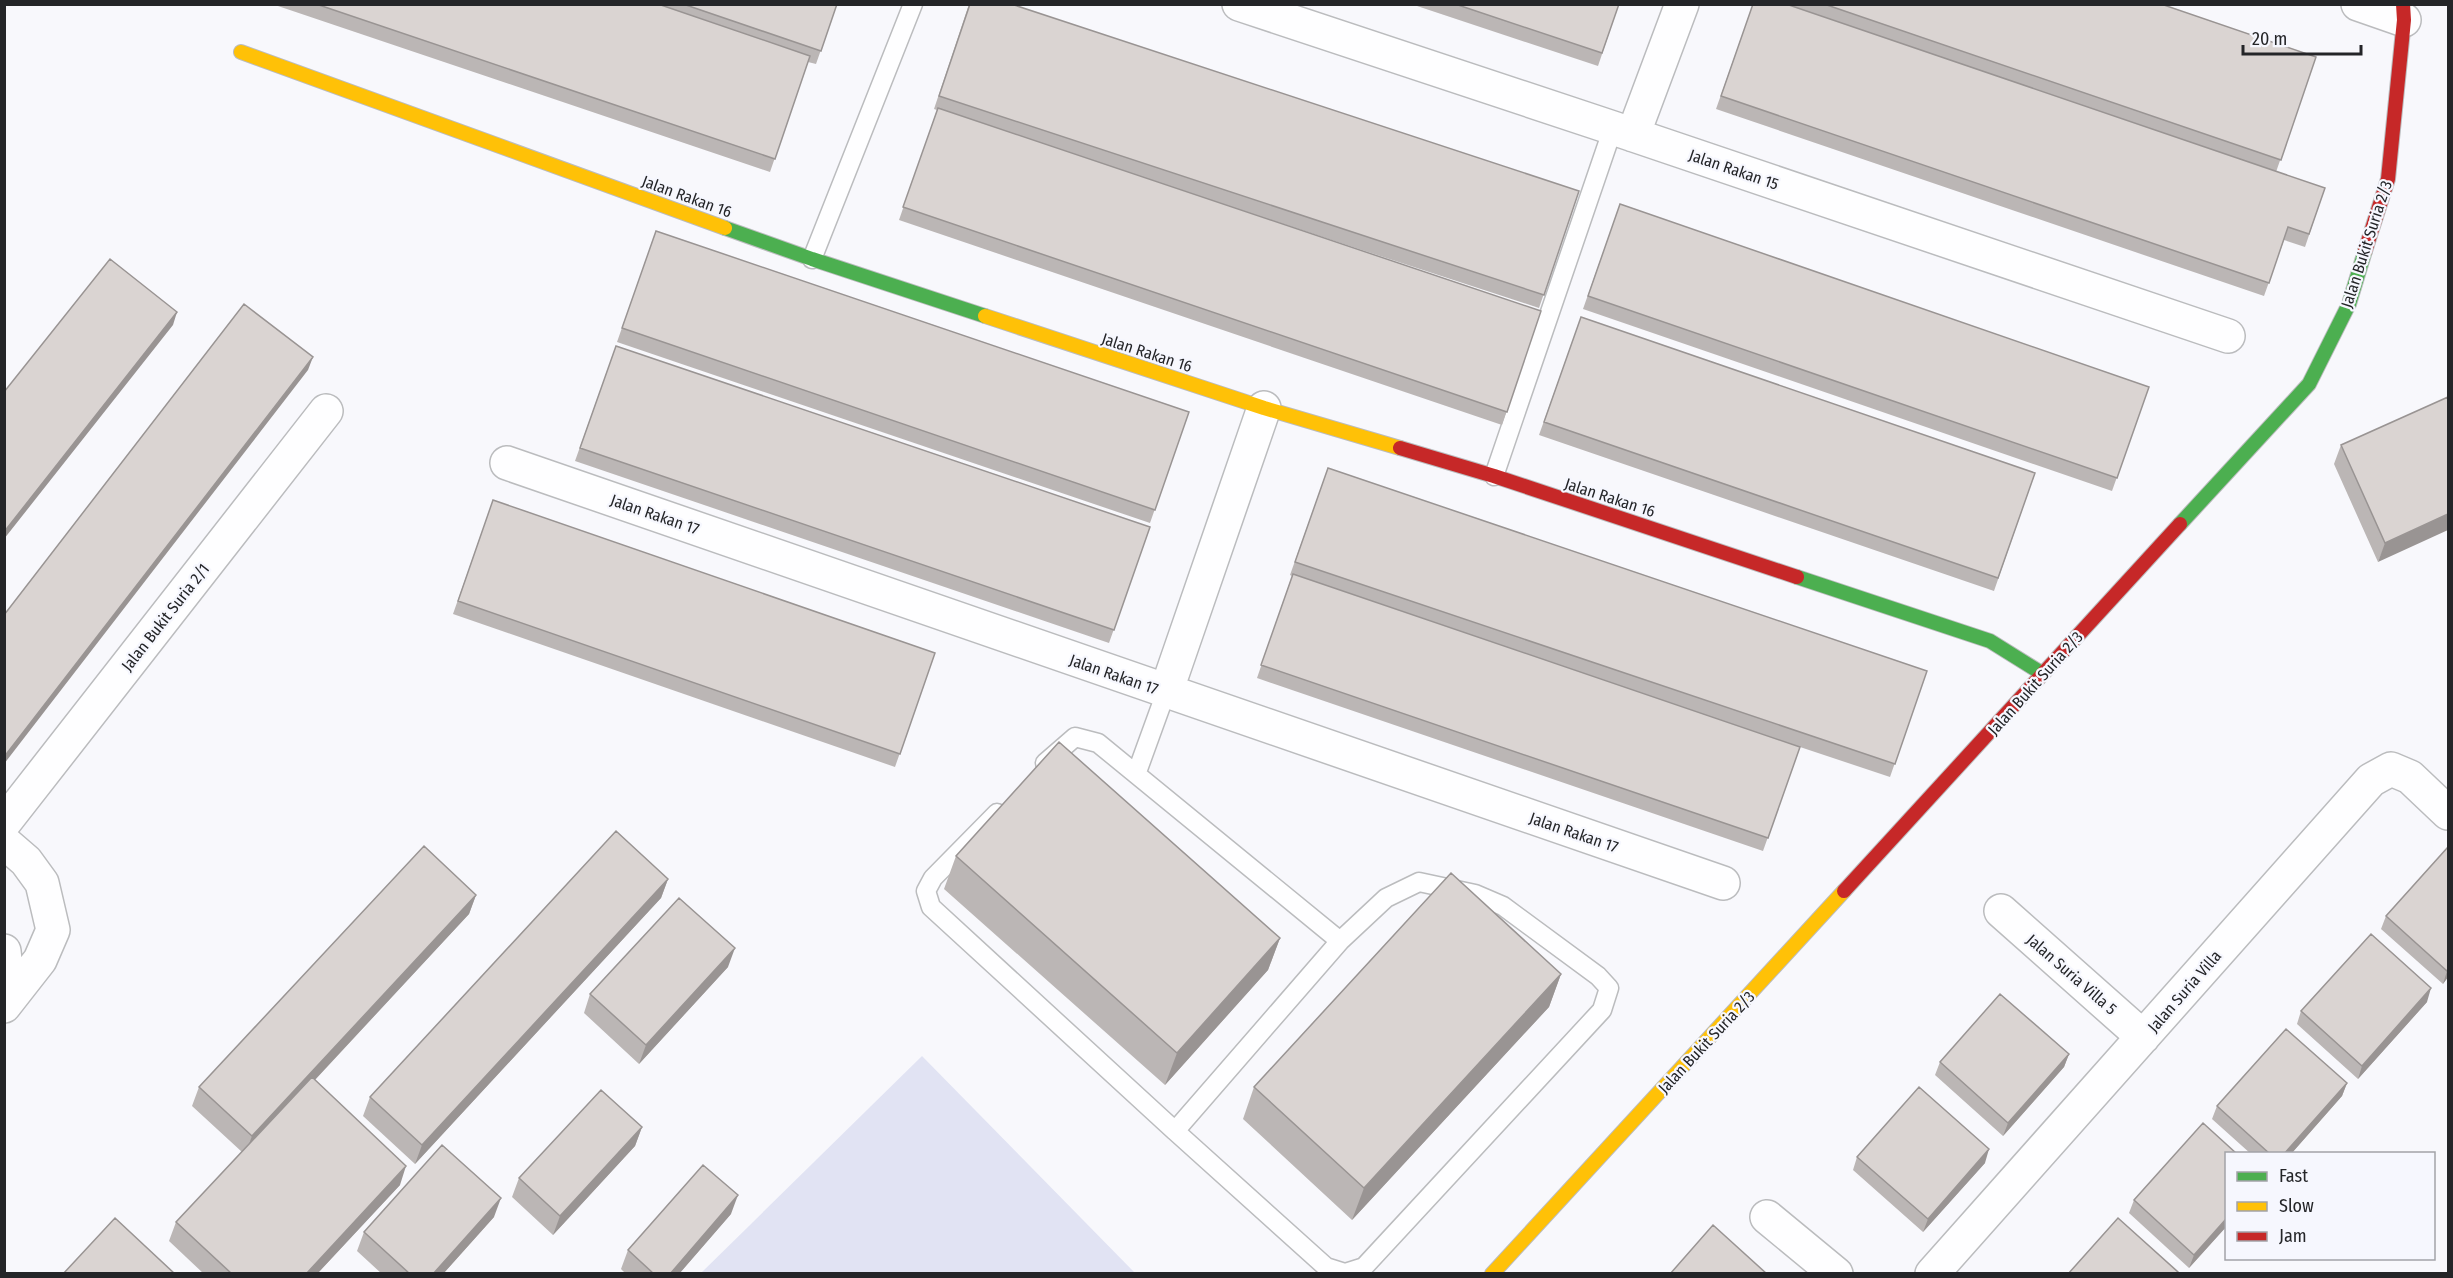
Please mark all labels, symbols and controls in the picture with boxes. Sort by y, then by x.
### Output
scale bar [2243,18,2362,56]
text: 20 m [2252,28,2287,50]
street label: Jalan Rakan 15 [1687,145,1781,194]
street label: Jalan Rakan 16 [639,171,734,221]
street label: Jalan Bukit Suria 2/3 [2337,178,2396,310]
street label: Jalan Rakan 16 [1099,329,1195,376]
street label: Jalan Rakan 16 [1562,474,1658,521]
street label: Jalan Rakan 17 [608,490,702,539]
street label: Jalan Bukit Suria 2/1 [118,560,213,675]
street label: Jalan Bukit Suria 2/3 [1984,628,2087,739]
street label: Jalan Rakan 17 [1067,650,1161,699]
street label: Jalan Rakan 17 [1527,808,1621,857]
street label: Jalan Suria Villa 5 [2023,930,2121,1019]
street label: Jalan Suria Villa [2144,946,2225,1036]
street label: Jalan Bukit Suria 2/3 [1654,987,1759,1097]
legend [2225,1152,2435,1260]
text: Fast [2279,1165,2308,1187]
text: Slow [2279,1195,2314,1217]
text: Jam [2279,1225,2307,1247]

